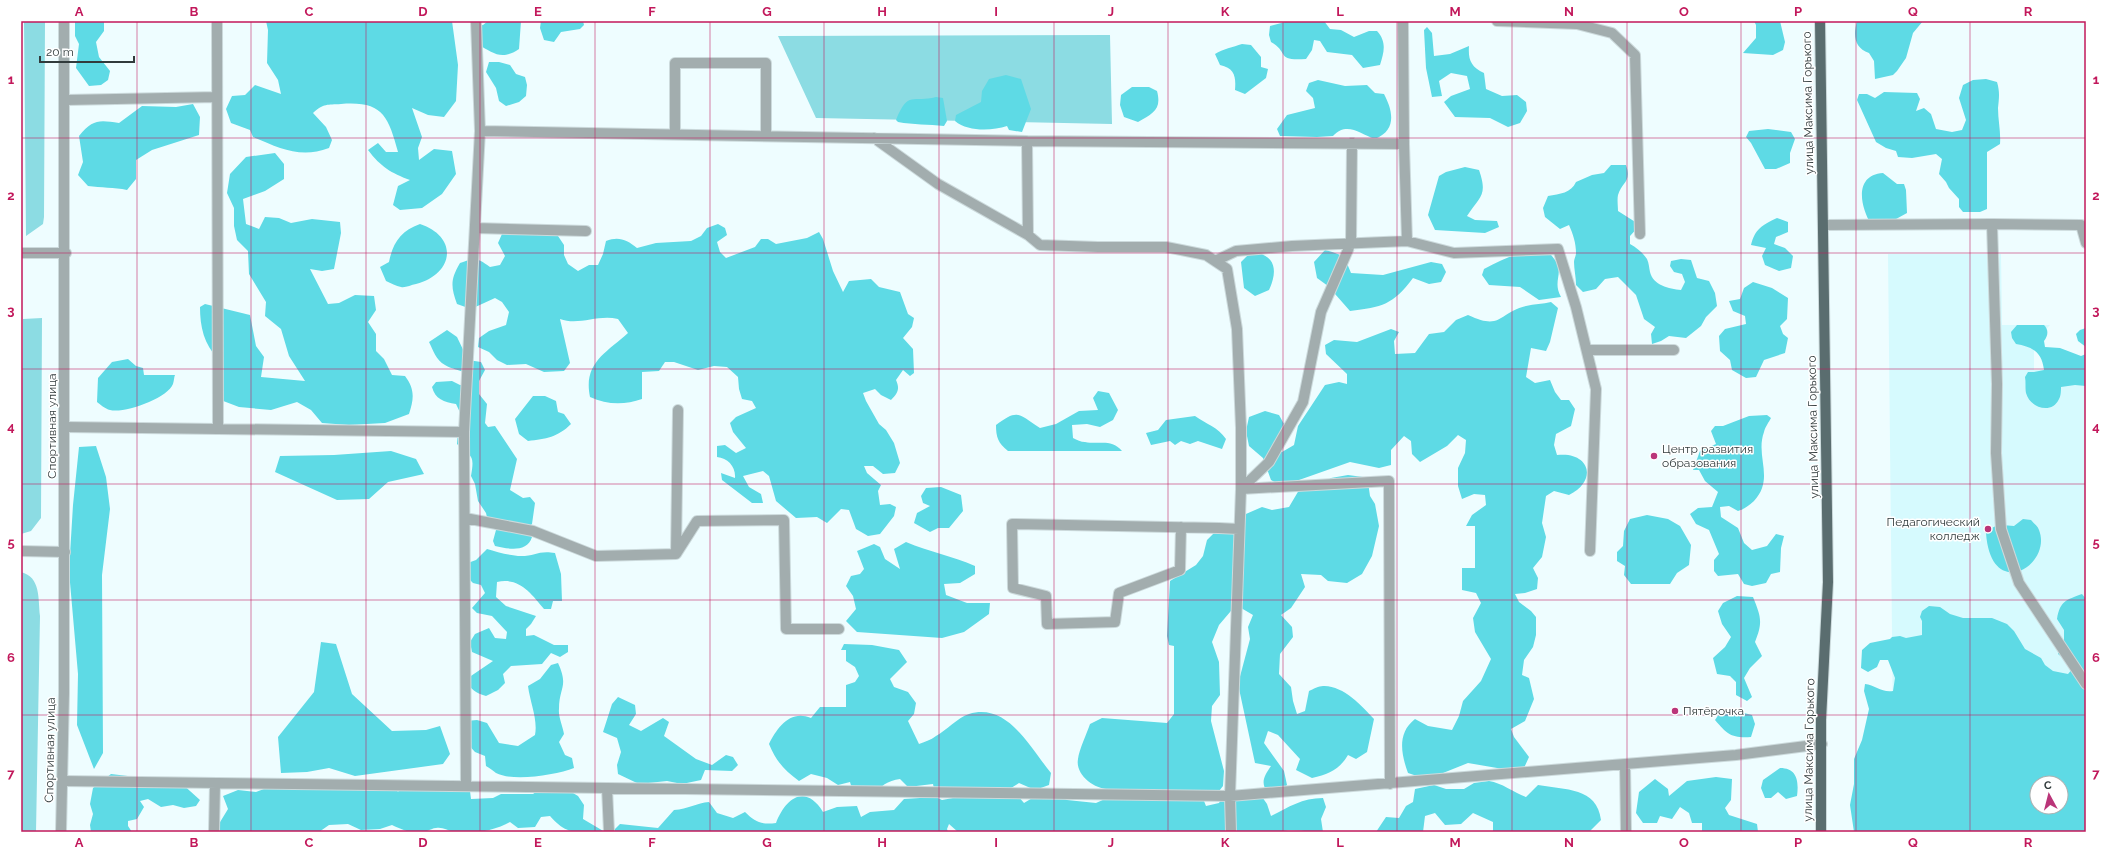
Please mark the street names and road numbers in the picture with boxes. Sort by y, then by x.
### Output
street label: улица Максима Горького [1800,31,1816,175]
street label: улица Максима Горького [1805,355,1821,499]
street label: Спортивная улица [45,373,59,479]
street label: улица Максима Горького [1801,678,1817,822]
street label: Спортивная улица [42,697,58,803]

